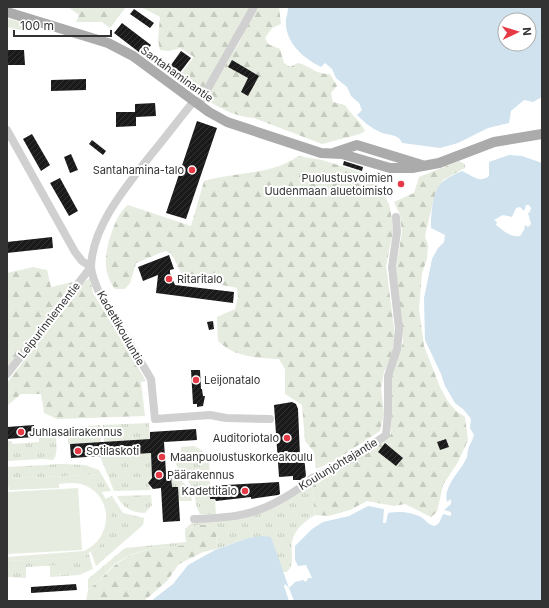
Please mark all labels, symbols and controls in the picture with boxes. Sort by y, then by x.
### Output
scale bar [14,12,111,38]
north arrow [497,12,537,52]
text: 100 m [20,18,54,33]
text: N [520,27,534,36]
street label: Santahaminantie [138,43,216,105]
place label: Santahamina-talo [93,163,184,177]
marker: Santahamina-talo [187,165,197,175]
place label: Puolustusvoimien Uudenmaan aluetoimisto [264,171,393,198]
marker: Puolustusvoimien Uudenmaan aluetoimisto [396,179,406,189]
place label: Ritaritalo [177,272,223,286]
marker: Ritaritalo [164,274,174,284]
street label: Leipurinniementie [15,279,83,361]
street label: Kadettikouluntie [94,288,148,368]
place label: Leijonatalo [204,373,261,387]
marker: Leijonatalo [191,375,201,385]
place label: Juhlasalirakennus [29,425,122,439]
marker: Juhlasalirakennus [16,427,26,437]
place label: Auditoriotalo [213,431,279,445]
marker: Auditoriotalo [282,433,292,443]
street label: Koulunjohtajantie [296,435,380,493]
place label: Sotilaskoti [86,444,139,458]
marker: Sotilaskoti [73,446,83,456]
place label: Maanpuolustuskorkeakoulu [170,450,313,464]
marker: Maanpuolustuskorkeakoulu [157,452,167,462]
place label: Päärakennus [167,468,234,482]
marker: Päärakennus [154,470,164,480]
place label: Kadettitalo [182,484,237,498]
marker: Kadettitalo [240,486,250,496]

